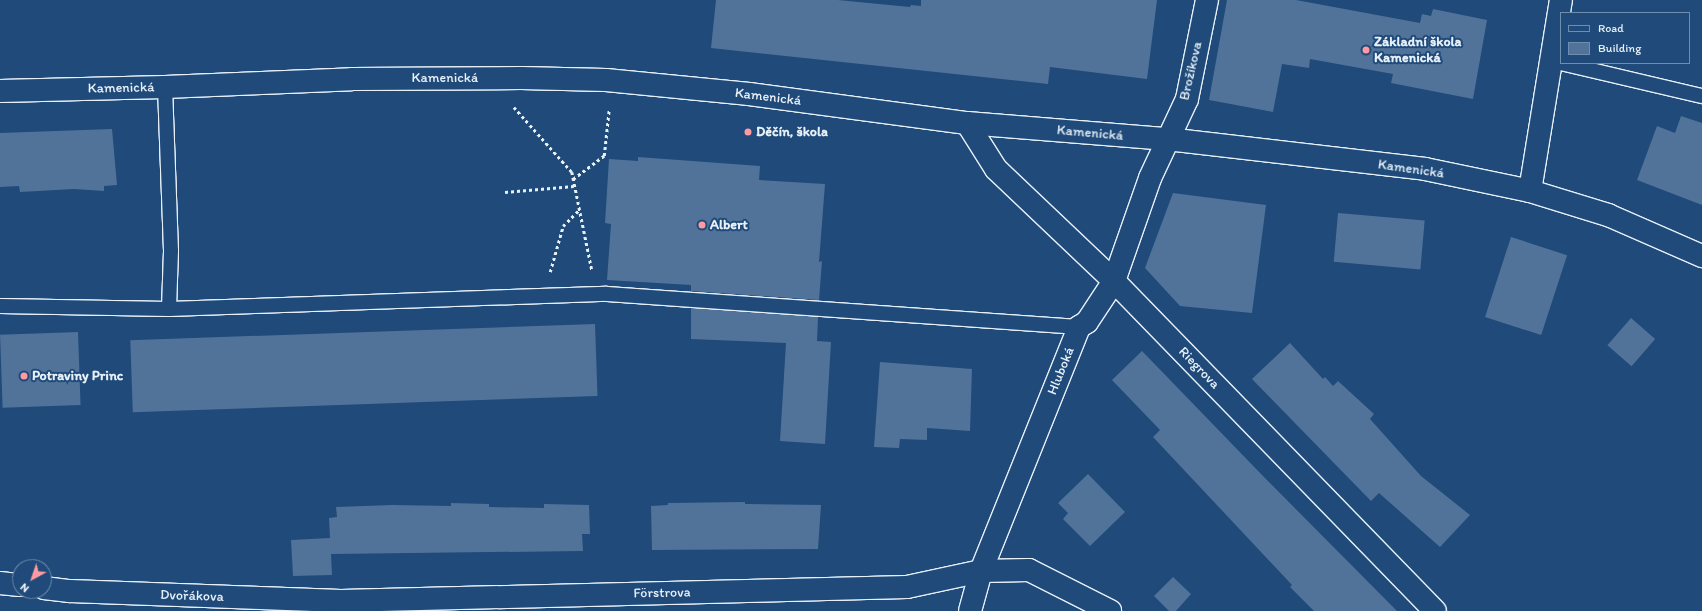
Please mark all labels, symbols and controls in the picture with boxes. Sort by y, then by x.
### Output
legend [1560,12,1690,64]
text: Road [1598,21,1624,35]
place label: Základní škola Kamenická [1374,34,1461,66]
street label: Brožíkova [1176,40,1206,102]
text: Building [1598,41,1641,55]
marker: Základní škola Kamenická [1361,45,1371,55]
street label: Kamenická [412,70,478,86]
street label: Kamenická [87,79,155,97]
street label: Kamenická [734,85,802,109]
street label: Kamenická [1056,122,1124,144]
place label: Děčín, škola [756,124,828,140]
marker: Děčín, škola [743,127,753,137]
street label: Kamenická [1377,156,1445,182]
place label: Albert [710,217,748,233]
marker: Albert [697,220,707,230]
street label: Riegrova [1175,343,1223,393]
street label: Hluboká [1044,345,1078,397]
place label: Potraviny Princ [32,368,123,384]
marker: Potraviny Princ [19,371,29,381]
north arrow [12,559,52,599]
text: N [18,580,32,595]
street label: Förstrova [633,584,691,602]
street label: Dvořákova [160,586,224,606]

